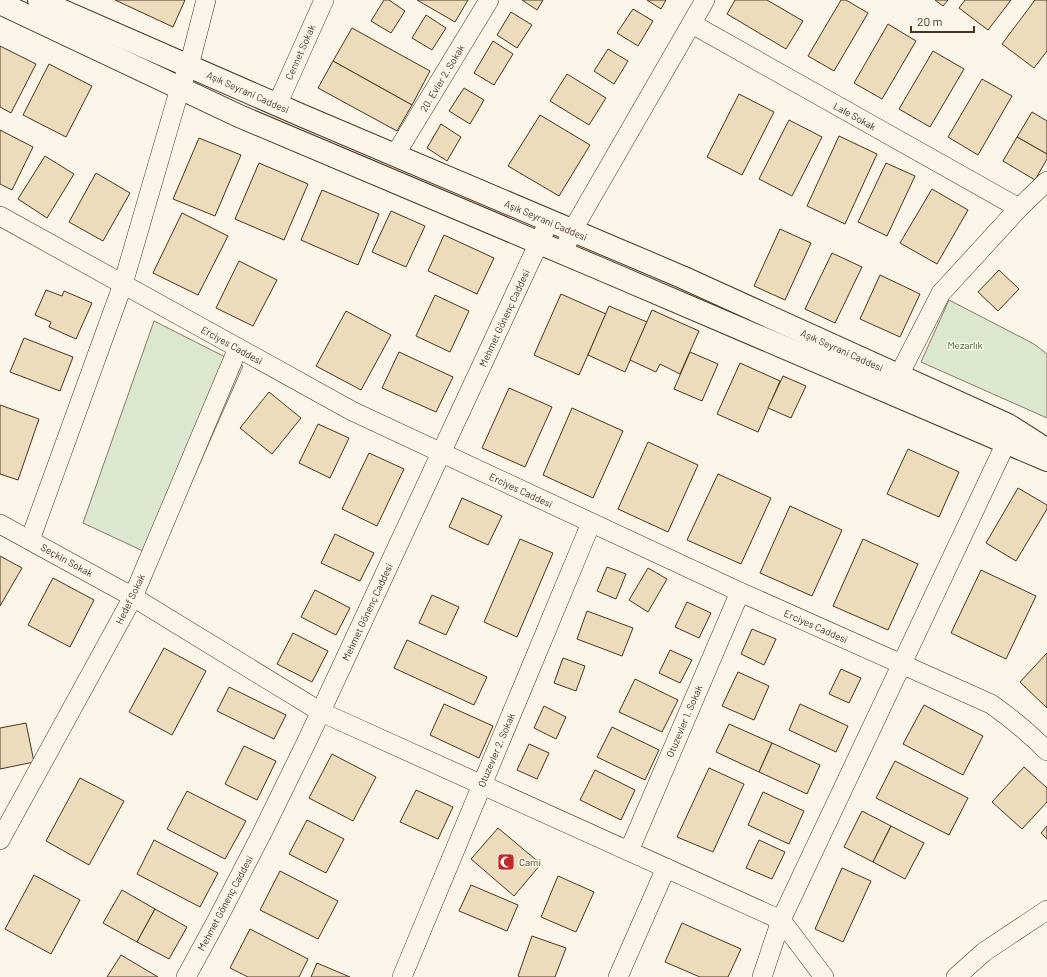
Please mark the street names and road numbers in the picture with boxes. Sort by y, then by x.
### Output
street label: Cennet Sokak [282,22,318,82]
street label: 20. Evler 2. Sokak [417,42,467,114]
street label: Aşık Seyrani Caddesi [205,68,291,116]
street label: Lale Sokak [832,99,878,133]
street label: Aşık Seyrani Caddesi [503,197,589,243]
street label: Mehmet Gönenç Caddesi [476,267,532,369]
street label: Erciyes Caddesi [199,323,265,367]
street label: Aşık Seyrani Caddesi [799,326,885,374]
street label: Erciyes Caddesi [487,470,555,510]
street label: Seçkin Sokak [39,541,95,579]
street label: Mehmet Gönenç Caddesi [339,561,395,663]
street label: Hedef Sokak [113,572,147,626]
street label: Erciyes Caddesi [782,607,850,645]
street label: Otuzevler 1. Sokak [663,683,705,759]
street label: Otuzevler 2. Sokak [475,711,517,789]
street label: Mehmet Gönenç Caddesi [195,853,255,953]

